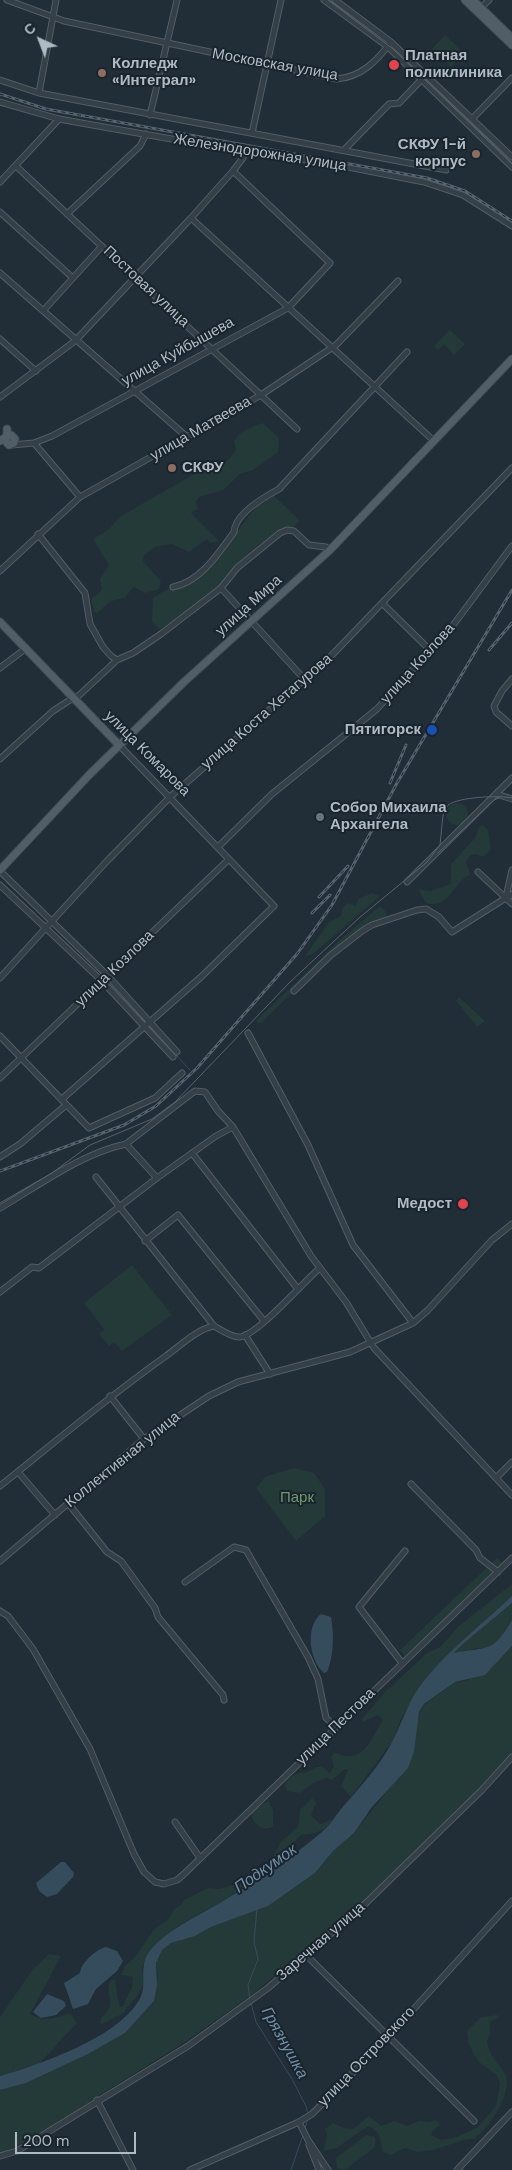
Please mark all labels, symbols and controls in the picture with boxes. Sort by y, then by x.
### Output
north arrow [15,15,65,65]
text: С [20,19,40,39]
street label: Московская улица [211,45,339,85]
place label: Платная поликлиника [405,47,502,82]
place label: Колледж «Интеграл» [112,55,196,90]
marker: Платная поликлиника [387,58,401,72]
marker: Колледж «Интеграл» [96,67,108,79]
street label: Железнодорожная улица [172,130,348,176]
place label: СКФУ 1-й корпус [398,136,466,171]
marker: СКФУ 1-й корпус [470,148,482,160]
street label: Постовая улица [99,243,193,331]
street label: улица Куйбышева [119,314,237,390]
street label: улица Матвеева [147,393,255,465]
place label: СКФУ [182,459,223,477]
marker: СКФУ [166,462,178,474]
street label: улица Мира [212,572,286,640]
street label: улица Козлова [377,620,459,708]
street label: улица Коста Хетагурова [198,650,336,774]
street label: улица Комарова [100,707,194,801]
place label: Пятигорск [345,721,421,739]
marker: Пятигорск [425,723,439,737]
place label: Собор Михаила Архангела [330,799,447,834]
marker: Собор Михаила Архангела [314,811,326,823]
street label: улица Козлова [72,927,158,1011]
place label: Медост [397,1195,452,1213]
marker: Медост [456,1197,470,1211]
street label: Коллективная улица [62,1408,184,1512]
park label: Парк [280,1489,314,1507]
street label: улица Пестова [293,1685,379,1769]
water label: Подкумок [231,1840,301,1898]
street label: Заречная улица [273,1899,369,1985]
street label: улица Островского [315,2003,419,2111]
water label: Грязнушка [256,2004,312,2082]
scale bar [18,2122,139,2154]
text: 200 m [23,2131,69,2151]

